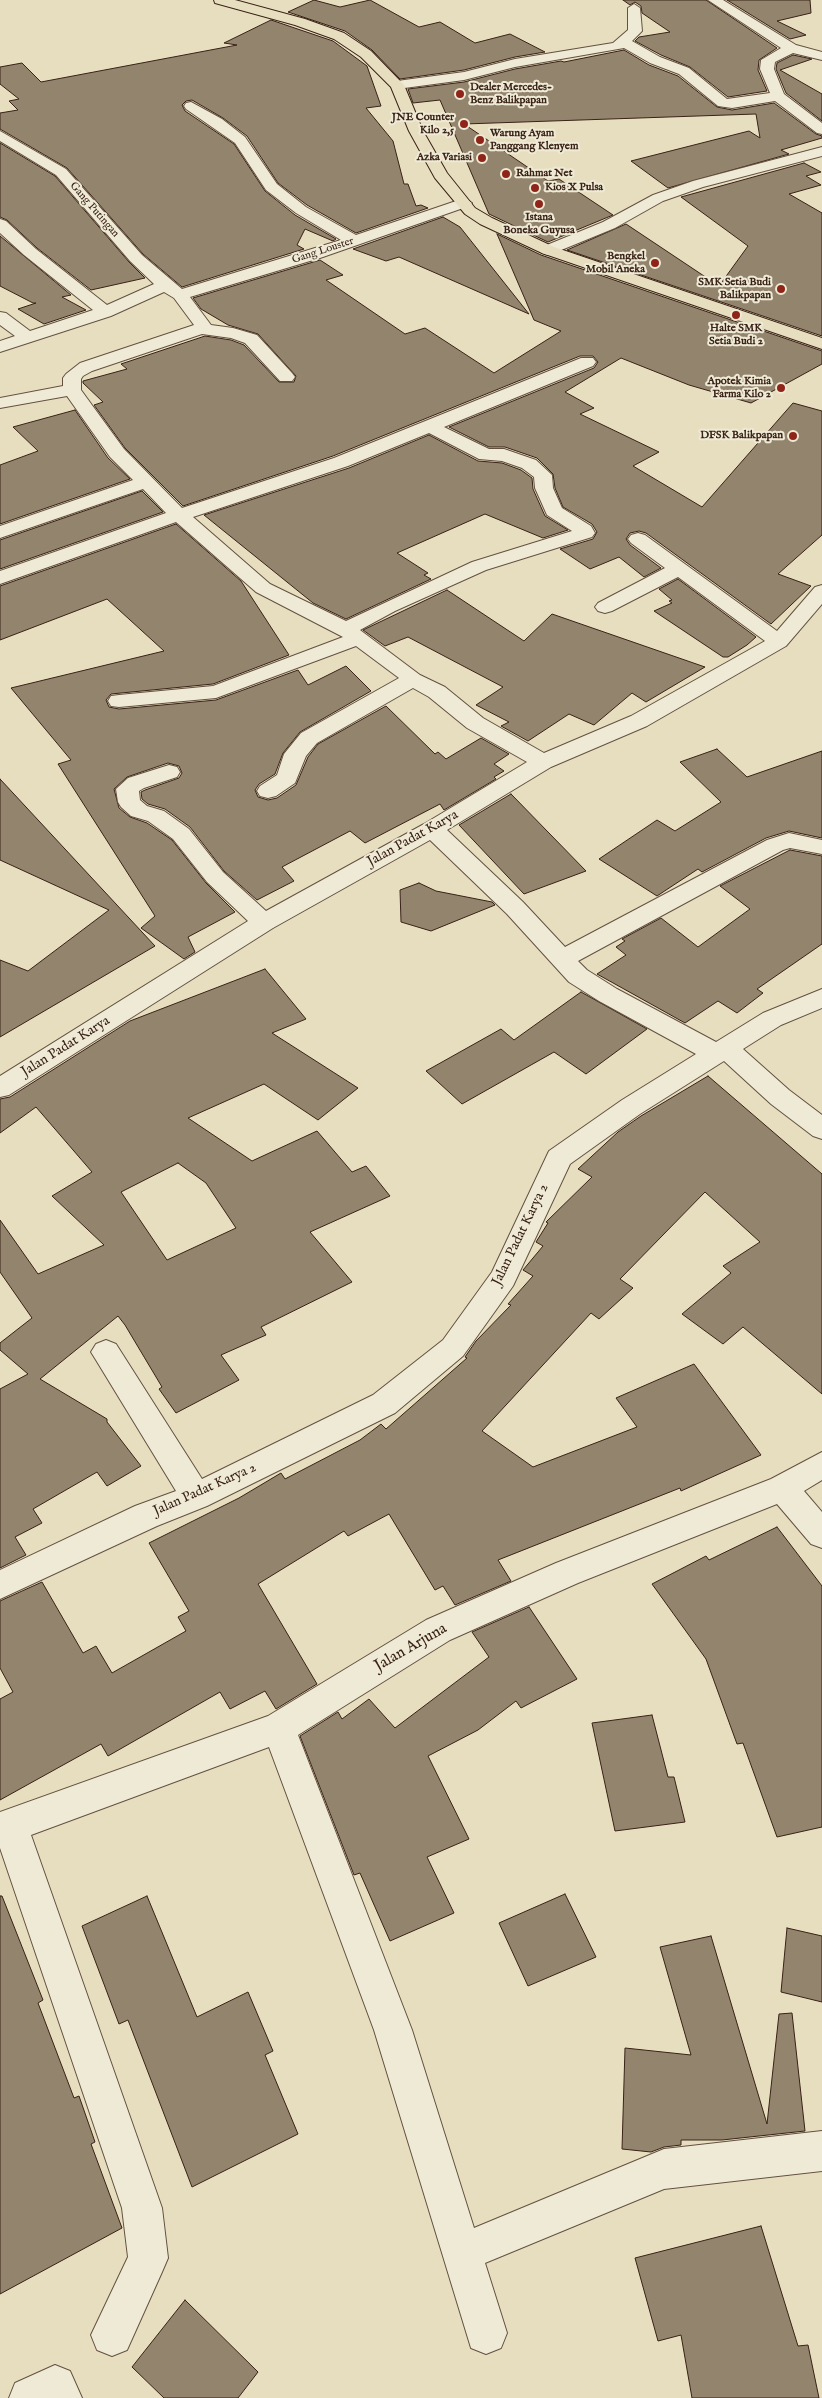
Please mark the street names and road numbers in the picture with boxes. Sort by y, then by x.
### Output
street label: Gang Putingan [66,180,122,240]
street label: Gang Louster [291,235,355,267]
street label: Jalan Padat Karya [365,807,461,871]
street label: Jalan Padat Karya [19,1013,113,1081]
street label: Jalan Padat Karya 2 [489,1181,553,1289]
street label: Jalan Padat Karya 2 [151,1460,259,1520]
street label: Jalan Arjuna [371,1620,451,1676]

